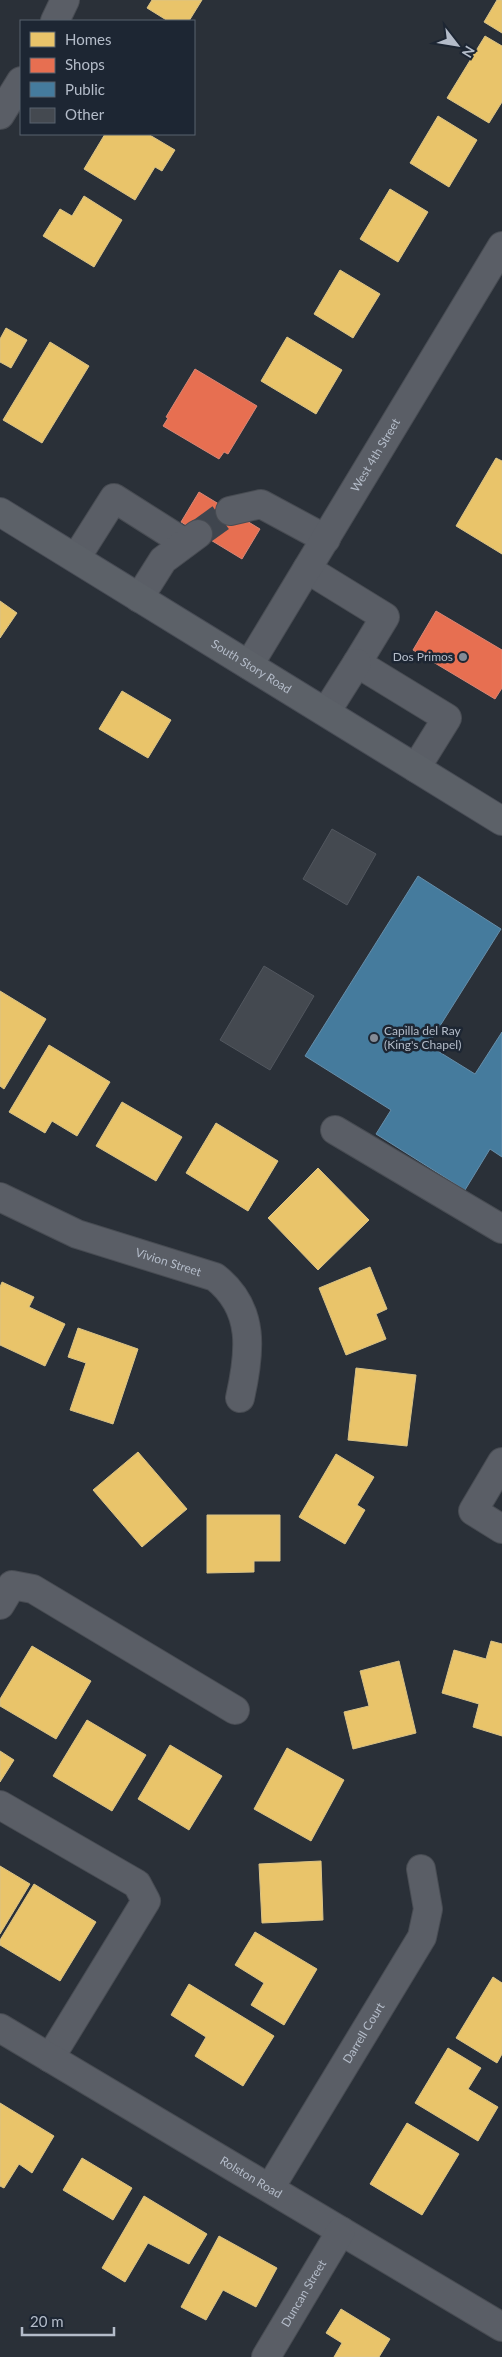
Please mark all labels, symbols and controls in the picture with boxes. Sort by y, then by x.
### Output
legend [20,20,195,135]
north arrow [432,20,482,70]
text: Homes [65,30,111,48]
text: N [459,43,479,61]
text: Shops [65,55,105,73]
text: Public [65,80,105,98]
text: Other [65,105,105,123]
street label: West 4th Street [347,415,404,495]
street label: South Story Road [209,636,294,697]
place label: Dos Primos [393,649,453,664]
marker: Dos Primos [457,651,469,663]
place label: Capilla del Ray (King's Chapel) [384,1023,461,1052]
marker: Capilla del Ray (King's Chapel) [368,1032,380,1044]
street label: Vivion Street [134,1245,204,1279]
street label: Darrell Court [339,1999,388,2066]
street label: Rolston Road [217,2153,285,2201]
street label: Duncan Street [278,2256,330,2329]
scale bar [22,2304,115,2336]
text: 20 m [30,2312,64,2330]

